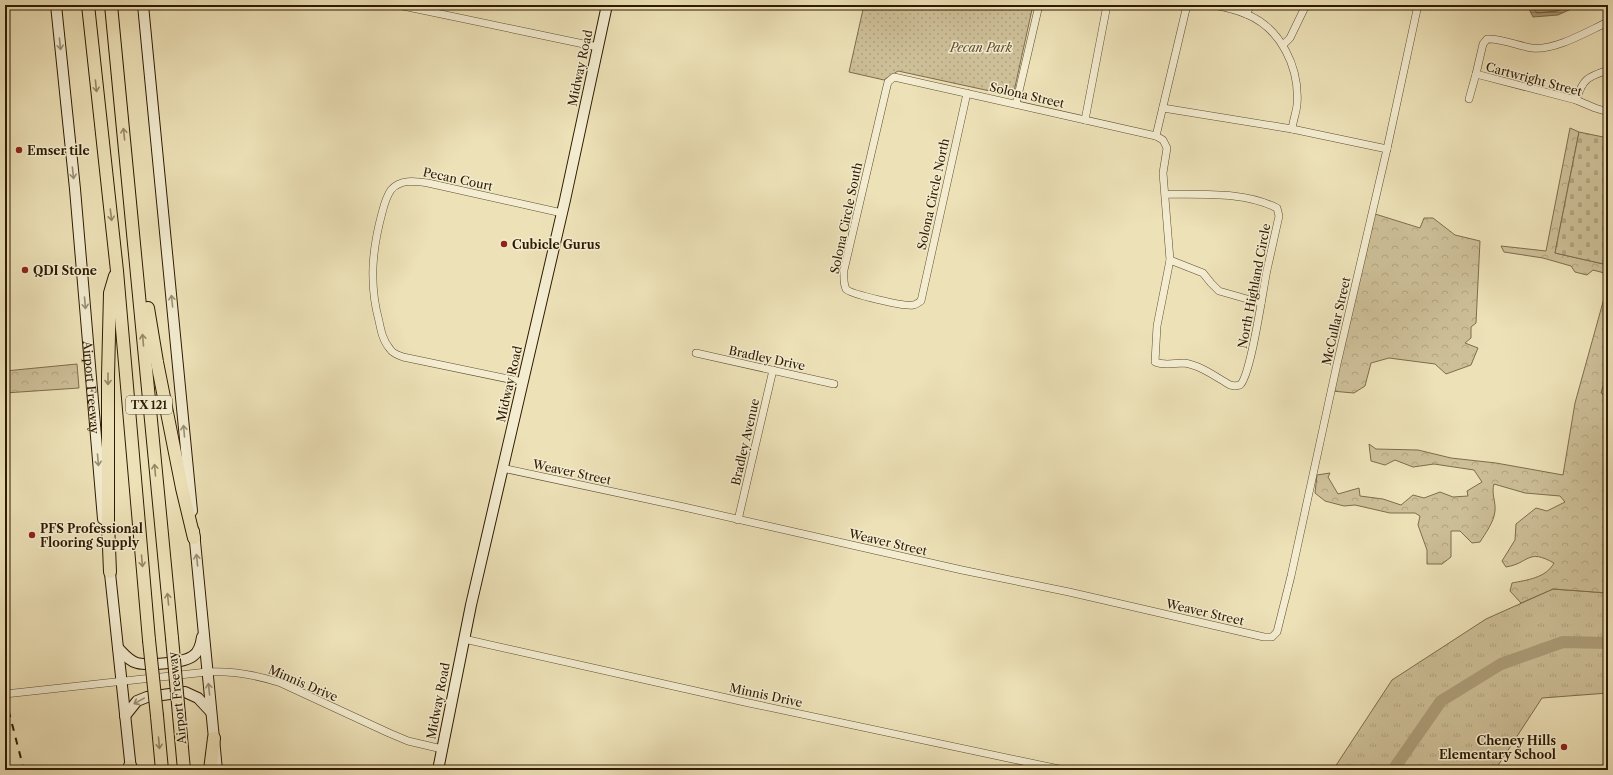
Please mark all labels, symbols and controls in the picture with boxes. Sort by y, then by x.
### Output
street label: Midway Road [565,28,596,108]
one-way arrow [56,37,64,50]
park label: Pecan Park [949,40,1013,55]
street label: Cartwright Street [1484,59,1584,99]
one-way arrow [92,79,99,92]
street label: Solona Street [988,79,1067,111]
one-way arrow [120,128,127,141]
street label: Solona Circle North [914,136,952,251]
place label: Emser tile [27,143,90,158]
marker: Emser tile [14,145,24,155]
street label: Solona Circle South [827,160,865,275]
street label: Pecan Court [422,164,495,194]
one-way arrow [69,166,77,179]
one-way arrow [107,208,114,221]
street label: North Highland Circle [1235,222,1274,350]
place label: Cubicle Gurus [512,237,601,252]
marker: Cubicle Gurus [499,239,509,249]
place label: QDI Stone [33,263,97,278]
marker: QDI Stone [20,265,30,275]
street label: McCullar Street [1319,275,1354,367]
one-way arrow [168,295,175,308]
one-way arrow [81,296,89,309]
one-way arrow [139,334,147,347]
street label: Airport Freeway [80,339,103,435]
street label: Bradley Drive [727,343,807,373]
street label: Midway Road [493,344,525,424]
one-way arrow [104,372,112,385]
road number: TX 121 [126,396,172,414]
street label: Bradley Avenue [728,397,762,487]
one-way arrow [180,425,188,438]
one-way arrow [95,453,102,466]
street label: Weaver Street [530,456,613,488]
one-way arrow [152,464,159,477]
place label: PFS Professional Flooring Supply [40,521,143,550]
street label: Weaver Street [846,525,929,558]
marker: PFS Professional Flooring Supply [27,530,37,540]
one-way arrow [139,554,146,567]
one-way arrow [193,554,200,567]
one-way arrow [164,593,171,606]
street label: Weaver Street [1163,595,1246,628]
street label: Airport Freeway [165,651,189,746]
street label: Midway Road [423,661,453,741]
street label: Minnis Drive [266,662,340,704]
street label: Minnis Drive [728,680,804,710]
one-way arrow [205,683,212,696]
one-way arrow [133,698,145,705]
place label: Cheney Hills Elementary School [1439,733,1556,762]
one-way arrow [156,736,163,749]
marker: Cheney Hills Elementary School [1559,742,1569,752]

